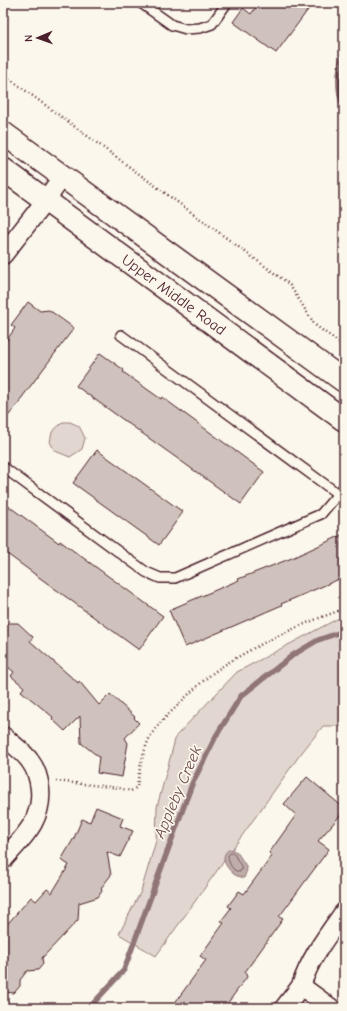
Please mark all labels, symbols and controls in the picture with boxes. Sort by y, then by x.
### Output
north arrow [18,18,58,58]
text: N [22,35,35,42]
street label: Upper Middle Road [118,250,229,339]
water label: Appleby Creek [150,743,206,842]

